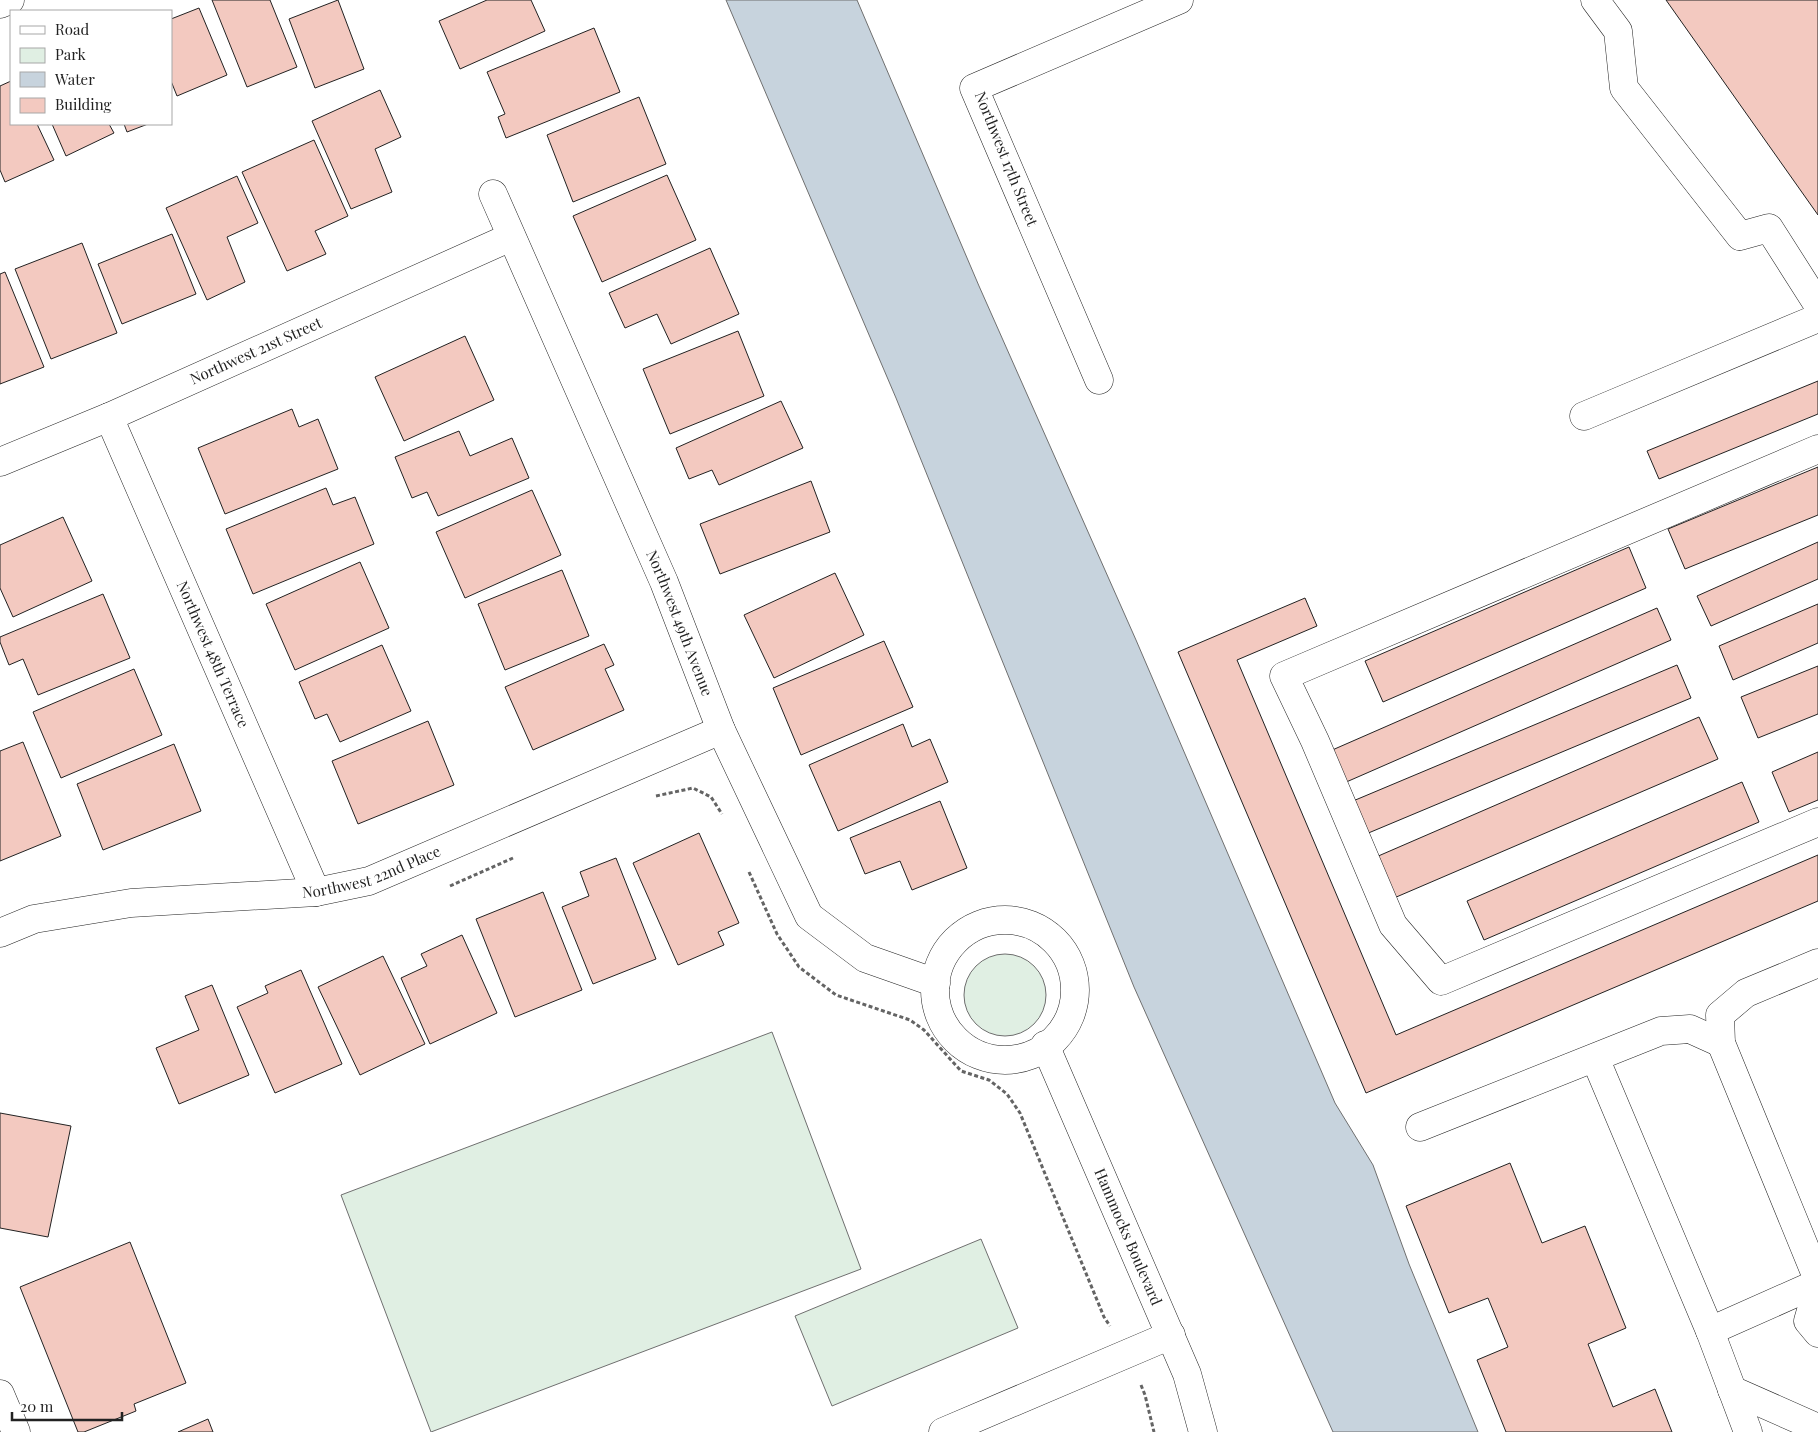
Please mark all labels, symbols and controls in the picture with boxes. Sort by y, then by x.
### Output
legend [10,10,172,125]
text: Road [55,19,89,39]
text: Park [55,44,87,64]
text: Water [54,69,95,89]
street label: Northwest 17th Street [971,88,1043,230]
text: Building [55,94,112,114]
street label: Northwest 21st Street [187,312,325,388]
street label: Northwest 49th Avenue [642,547,718,699]
street label: Northwest 48th Terrace [173,578,254,731]
street label: Northwest 22nd Place [302,841,443,902]
street label: Hammocks Boulevard [1090,1165,1167,1308]
scale bar [12,1390,122,1422]
text: 20 m [20,1396,54,1416]

